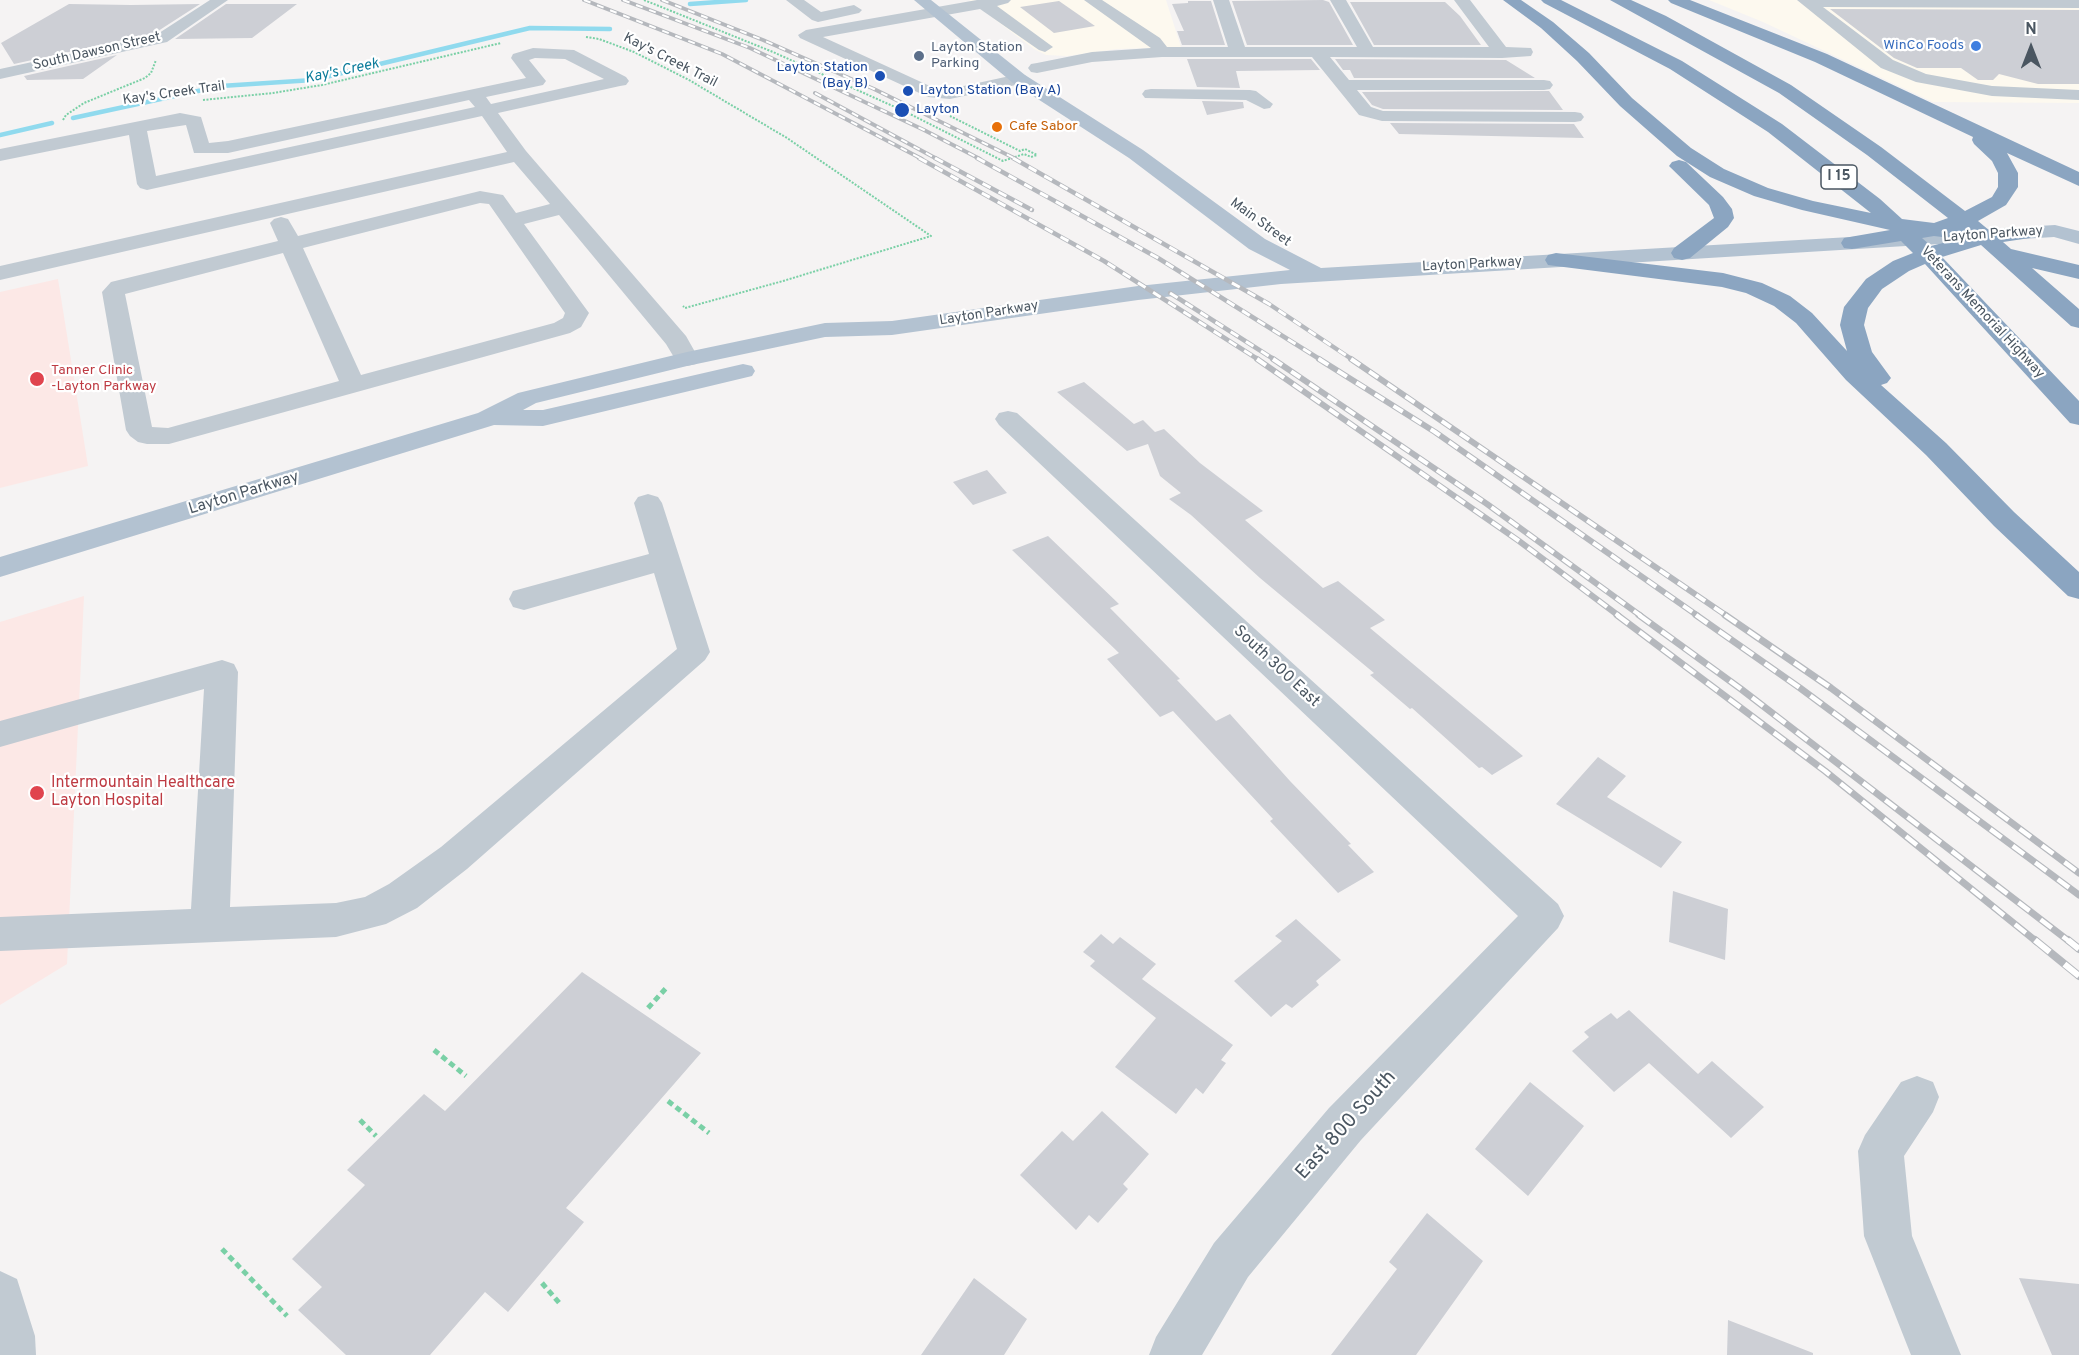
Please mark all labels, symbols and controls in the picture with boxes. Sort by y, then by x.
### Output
north arrow [2001,18,2061,78]
text: N [2025,20,2037,40]
street label: South Dawson Street [32,29,162,75]
street label: Kay's Creek Trail [620,30,720,92]
place label: WinCo Foods [1883,38,1964,54]
marker: WinCo Foods [1969,39,1983,53]
place label: Layton Station Parking [931,40,1023,72]
marker: Layton Station Parking [912,49,926,63]
water label: Kay's Creek [303,55,381,89]
place label: Layton Station (Bay B) [776,60,868,92]
marker: Layton Station (Bay B) [873,69,887,83]
street label: Kay's Creek Trail [122,78,226,110]
place label: Layton Station (Bay A) [920,83,1061,99]
marker: Layton Station (Bay A) [901,84,915,98]
marker: Layton [893,101,911,119]
place label: Layton [916,102,959,118]
place label: Cafe Sabor [1009,119,1078,135]
marker: Cafe Sabor [990,120,1004,134]
road number: I 15 [1821,165,1857,189]
street label: Main Street [1226,195,1294,251]
street label: Layton Parkway [1942,223,2044,247]
street label: Veterans Memorial Highway [1916,244,2048,382]
street label: Layton Parkway [1422,254,1522,276]
street label: Layton Parkway [938,298,1040,330]
place label: Tanner Clinic -Layton Parkway [51,363,157,396]
marker: Tanner Clinic -Layton Parkway [28,370,46,388]
street label: Layton Parkway [187,468,301,520]
street label: South 300 East [1229,622,1323,712]
place label: Intermountain Healthcare Layton Hospital [51,774,235,812]
marker: Intermountain Healthcare Layton Hospital [28,784,46,802]
street label: East 800 South [1292,1066,1402,1186]

